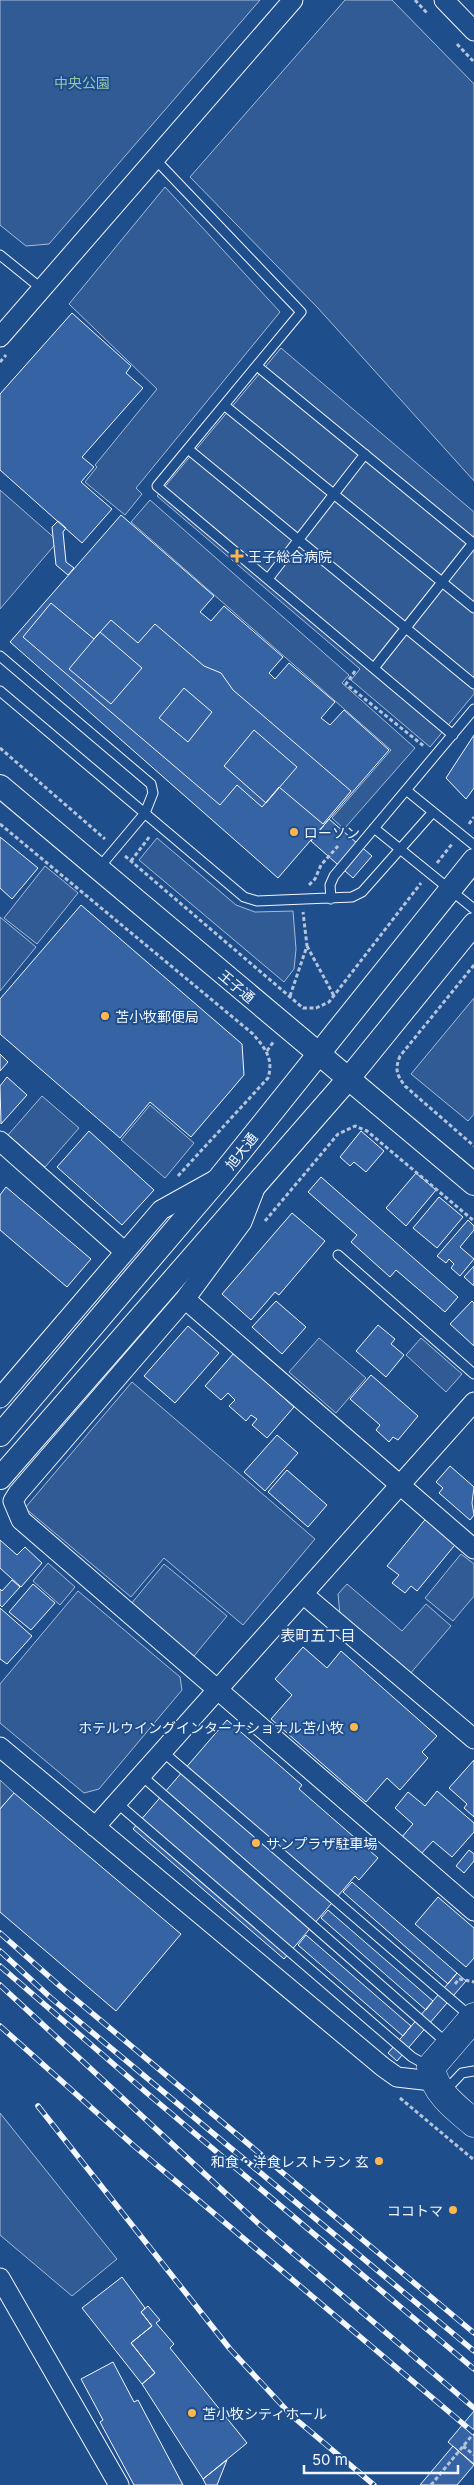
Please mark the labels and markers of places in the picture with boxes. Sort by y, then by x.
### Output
place label: 王子総合病院 [248,548,332,565]
marker: 王子総合病院 [230,549,244,563]
place label: ローソン [304,824,360,841]
marker: ローソン [288,826,300,838]
place label: 苫小牧郵便局 [115,1008,199,1025]
marker: 苫小牧郵便局 [99,1010,111,1022]
place label: ホテルウイングインターナショナル苫小牧 [78,1719,344,1736]
marker: ホテルウイングインターナショナル苫小牧 [348,1721,360,1733]
place label: サンプラザ駐車場 [266,1835,378,1852]
marker: サンプラザ駐車場 [250,1837,262,1849]
place label: 和食・洋食レストラン 玄 [211,2153,369,2170]
marker: 和食・洋食レストラン 玄 [373,2155,385,2167]
place label: ココトマ [387,2202,443,2219]
marker: ココトマ [447,2204,459,2216]
place label: 苫小牧シティホール [202,2405,327,2422]
marker: 苫小牧シティホール [186,2407,198,2419]

